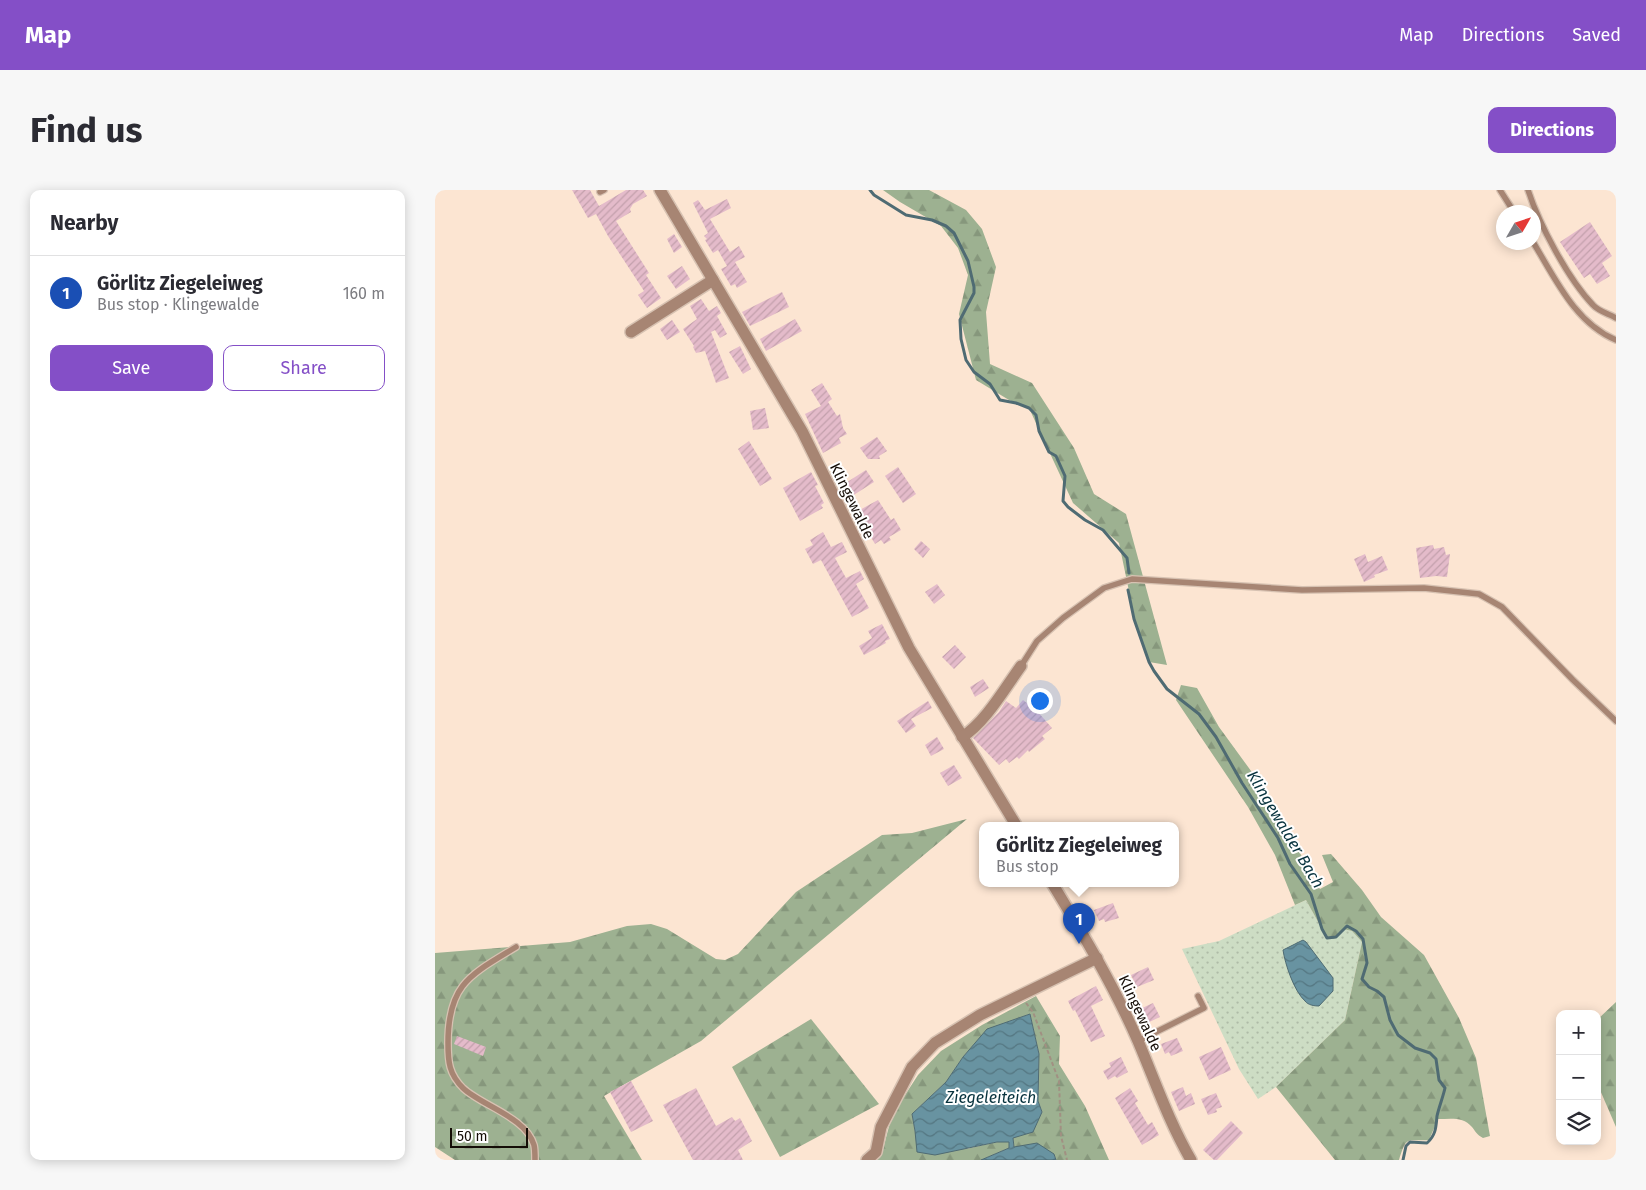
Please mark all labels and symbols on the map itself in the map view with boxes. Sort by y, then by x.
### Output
north arrow [1496,205,1541,250]
street label: Klingewalde [826,460,878,542]
your location [1027,688,1053,714]
water label: Klingewalder Bach [1243,767,1328,891]
pin: 1 [1063,903,1095,944]
street label: Klingewalde [1115,972,1165,1054]
water label: Ziegeleiteich [945,1088,1036,1107]
scale bar [450,1125,527,1148]

